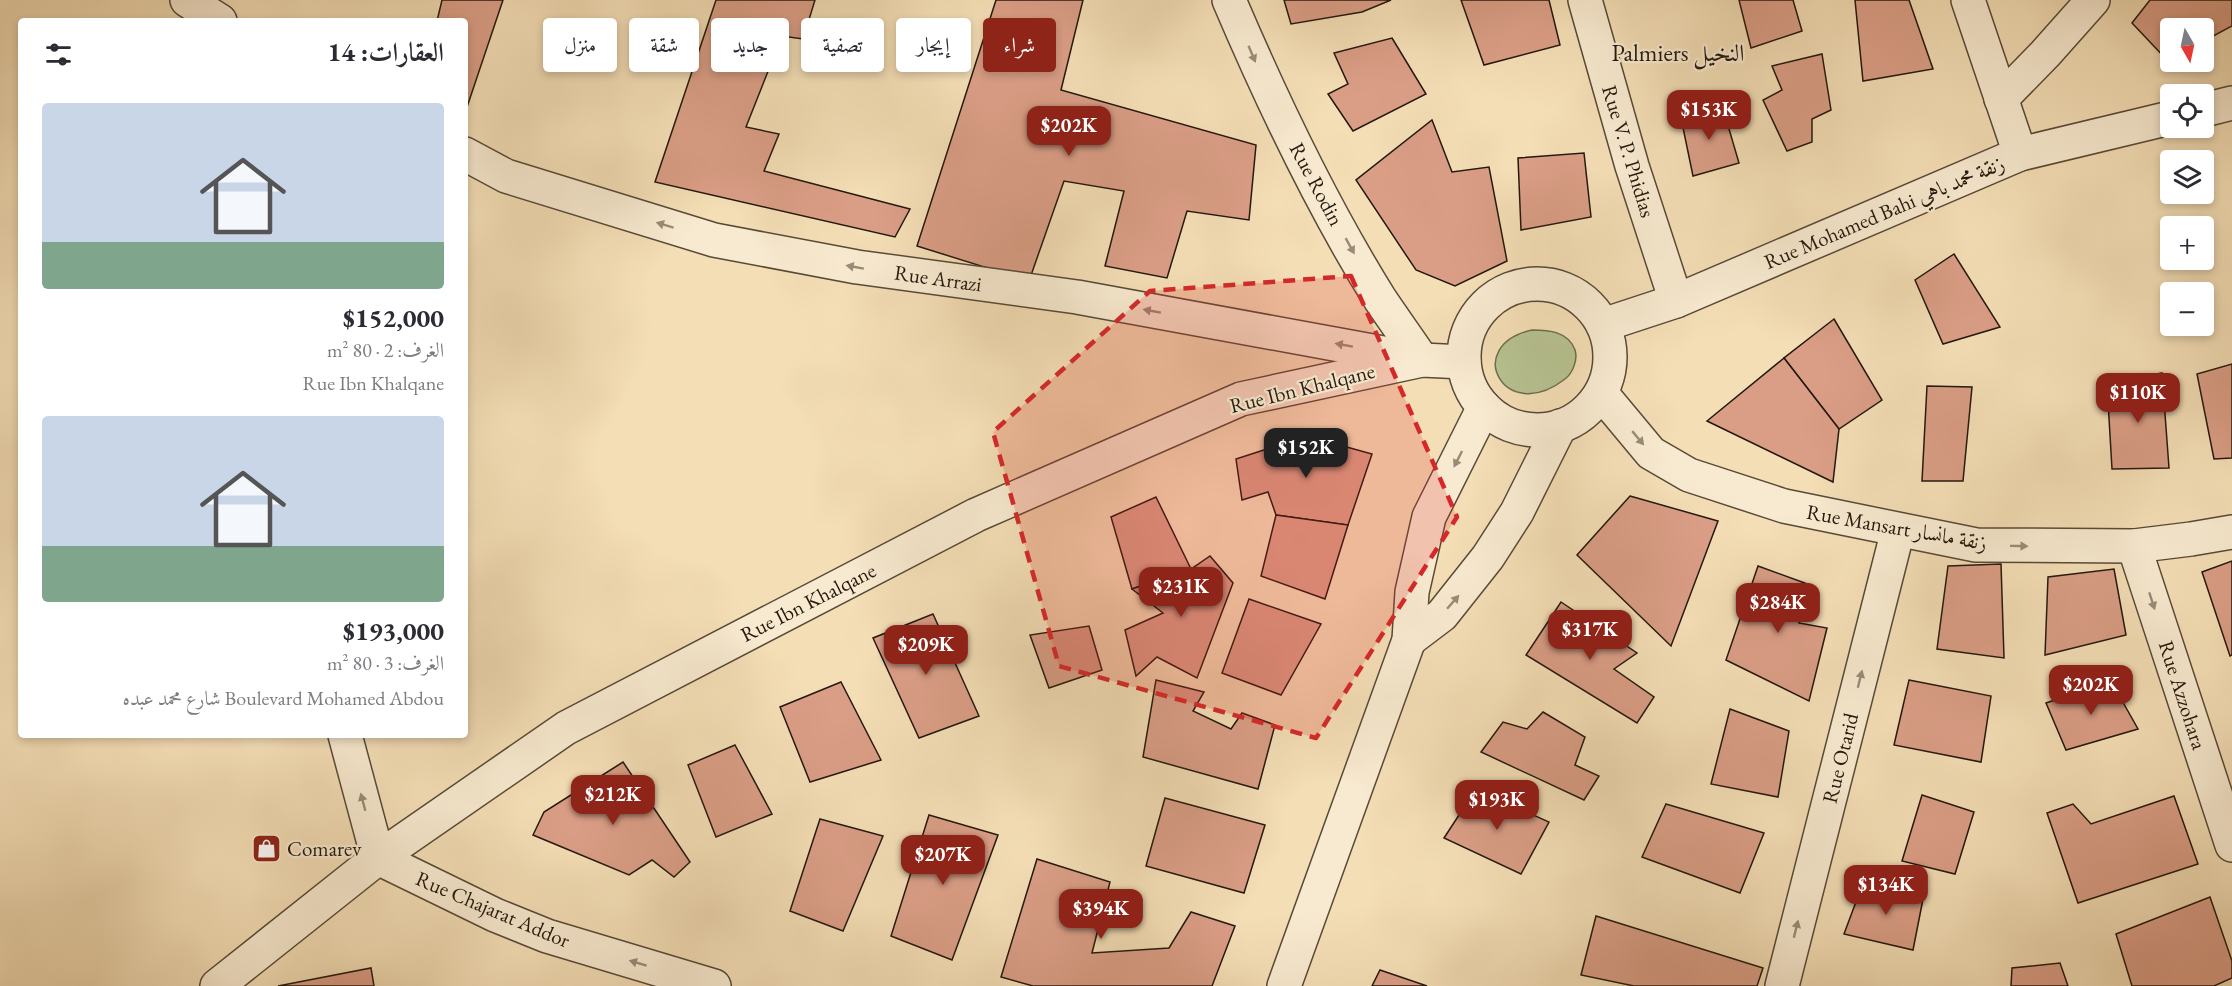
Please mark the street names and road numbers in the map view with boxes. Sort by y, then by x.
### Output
street label: Rue V. P. Phidias [1596,82,1662,221]
street label: Rue Rodin [1284,138,1350,230]
street label: Rue Mohamed Bahi زنقة محمد باهي [1760,149,2010,279]
street label: Rue Arrazi [893,259,983,297]
street label: Rue Ibn Khalqane [1227,357,1377,419]
street label: Rue Mansart زنقة مانسار [1805,498,1989,556]
street label: Rue Ibn Khalqane [736,556,880,648]
street label: Rue Azzohara [2153,637,2213,754]
street label: Rue Otarid [1816,710,1864,806]
street label: Rue Chajarat Addor [412,864,574,954]

